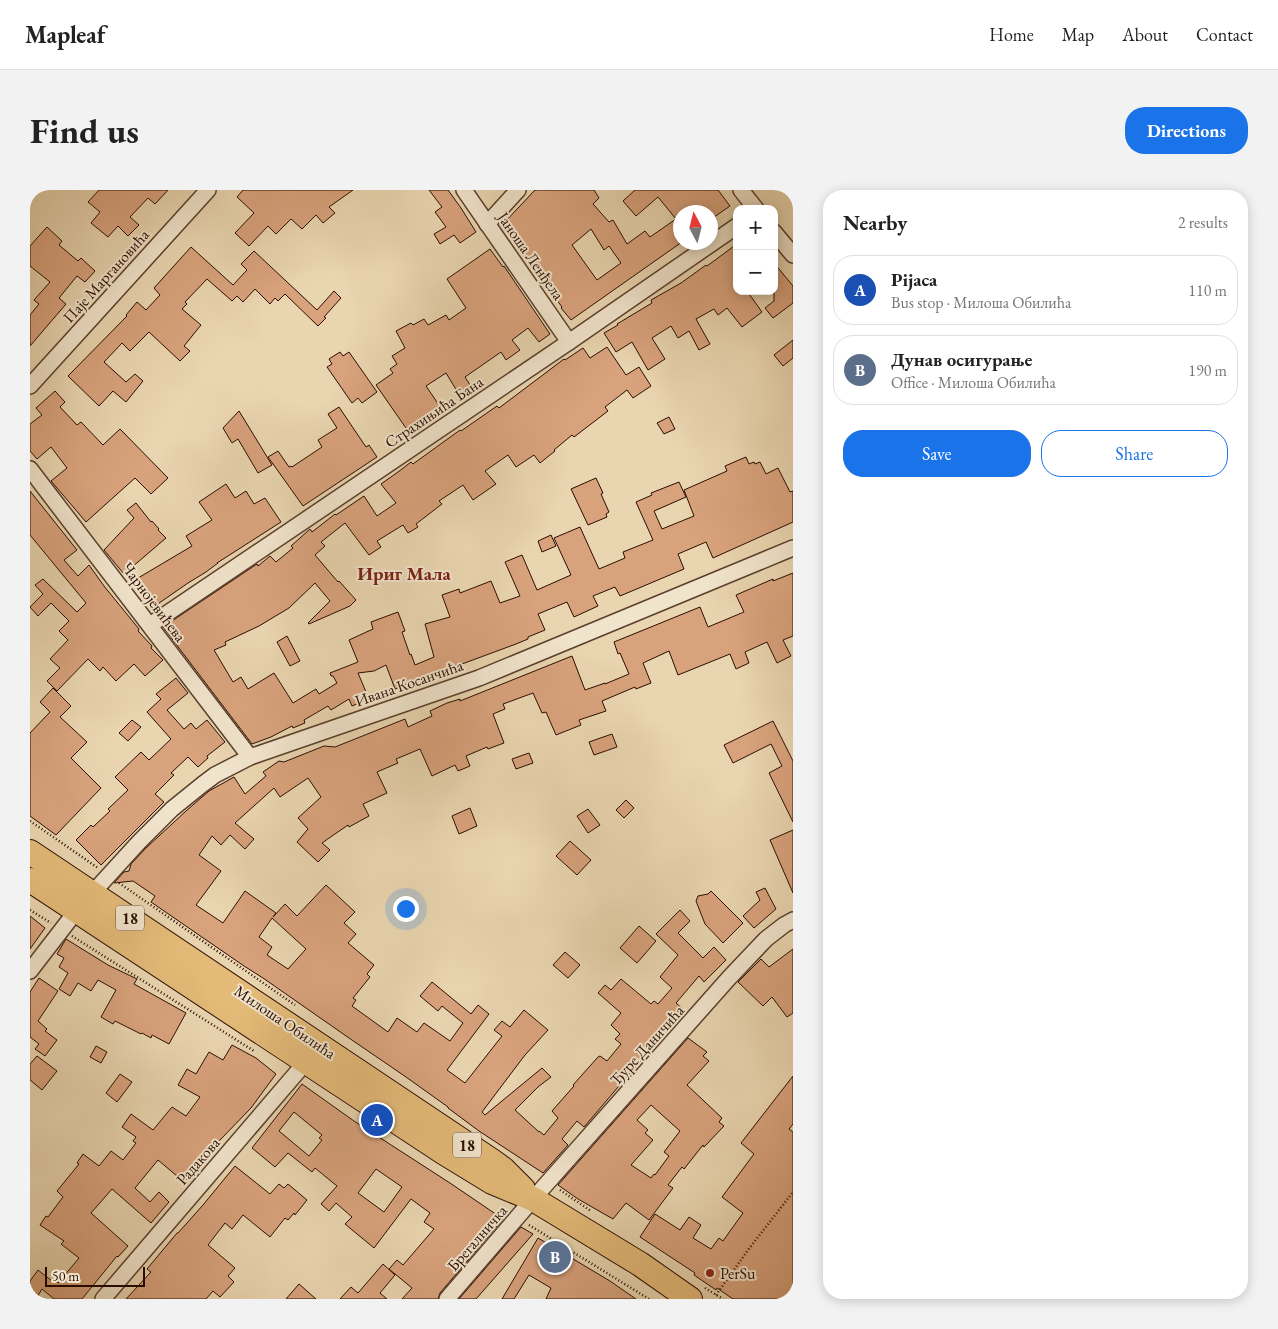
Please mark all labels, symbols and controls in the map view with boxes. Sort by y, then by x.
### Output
text: Mapleaf [25,19,106,50]
text: Home [989,23,1034,46]
text: Map [1062,23,1094,46]
text: About [1122,23,1168,46]
text: Contact [1196,23,1253,46]
button: Directions [1125,107,1248,154]
text: Find us [30,108,139,153]
north arrow [673,205,718,250]
map controls [733,205,778,295]
button: + [733,205,778,250]
street label: Јаноша Ленђела [492,206,569,305]
text: Nearby [843,209,907,236]
text: 2 results [1178,212,1228,233]
street label: Паје Маргановића [58,224,154,327]
button: − [733,250,778,295]
text: Pijaca [891,267,937,292]
text: A [854,280,866,301]
text: 110 m [1188,280,1227,301]
text: Bus stop · Милоша Обилића [891,292,1071,313]
text: Дунав осигурање [891,347,1033,372]
text: B [855,360,865,381]
text: 190 m [1188,360,1227,381]
street label: Страхињића Бана [381,371,488,453]
text: Office · Милоша Обилића [891,372,1056,393]
button: Save [843,430,1031,477]
button: Share [1041,430,1228,477]
street label: Чарнојевићева [117,558,191,647]
district label: Ириг Мала [357,561,451,586]
street label: Ивана Косанчића [352,654,467,711]
your location [393,896,419,922]
road number: 18 [116,906,144,930]
street label: Милоша Обилића [230,980,340,1064]
street label: Ђуре Даничића [605,1000,689,1090]
pin: A [361,1101,393,1139]
street label: Радакова [172,1132,225,1189]
road number: 18 [453,1132,481,1158]
street label: Брегалничка [442,1200,512,1276]
pin: B [539,1238,571,1276]
place label: PerSu [720,1263,756,1284]
scale bar [45,1264,145,1287]
text: 50 m [52,1267,79,1285]
marker: PerSu [704,1267,716,1279]

